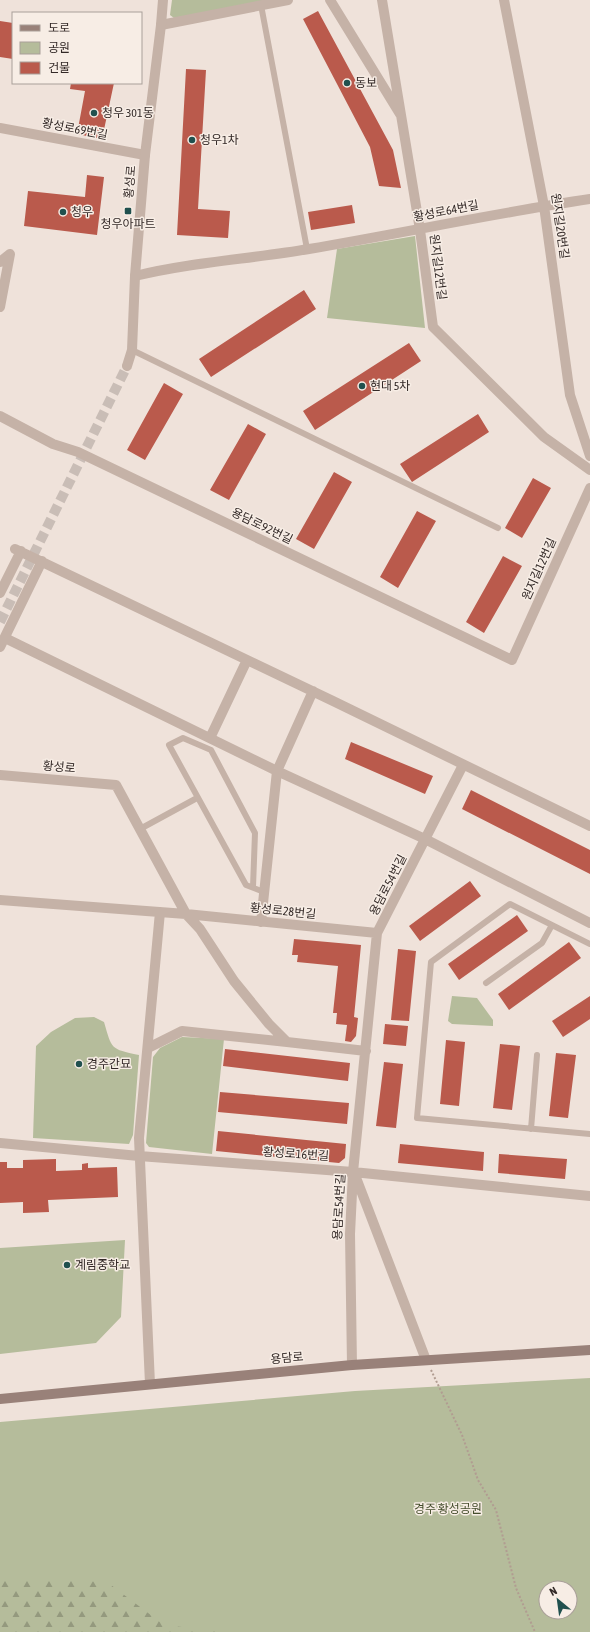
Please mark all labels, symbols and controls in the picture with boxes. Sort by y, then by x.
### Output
legend [12,12,142,84]
text: 도로 [48,21,70,35]
text: 공원 [48,41,70,55]
text: 건물 [48,61,70,75]
place label: 동보 [355,76,377,90]
marker: 동보 [342,78,352,88]
place label: 청우 301동 [102,106,154,120]
marker: 청우 301동 [89,108,99,118]
street label: 황성로69번길 [41,116,109,142]
place label: 청우1차 [200,133,239,147]
marker: 청우1차 [187,135,197,145]
street label: 황성로 [122,165,138,199]
street label: 원지길20번길 [548,192,572,260]
street label: 황성로64번길 [412,198,480,224]
place label: 청우 [71,205,93,219]
marker: 청우아파트 [123,206,133,216]
marker: 청우 [58,207,68,217]
place label: 청우아파트 [100,217,156,231]
street label: 원지길12번길 [427,233,449,301]
place label: 현대 5차 [370,379,410,393]
marker: 현대 5차 [357,381,367,391]
street label: 용담로92번길 [229,505,295,547]
street label: 원지길12번길 [519,536,559,602]
street label: 황성로 [42,759,76,775]
street label: 용담로54번길 [367,852,409,918]
street label: 황성로28번길 [249,901,317,921]
place label: 경주간묘 [87,1057,131,1071]
marker: 경주간묘 [74,1059,84,1069]
street label: 황성로16번길 [262,1145,330,1163]
street label: 용담로54번길 [330,1173,348,1241]
place label: 계림중학교 [75,1258,130,1272]
marker: 계림중학교 [62,1260,72,1270]
street label: 용담로 [270,1350,304,1366]
park label: 경주 황성공원 [414,1502,482,1516]
north arrow [538,1580,578,1620]
text: N [547,1584,559,1598]

